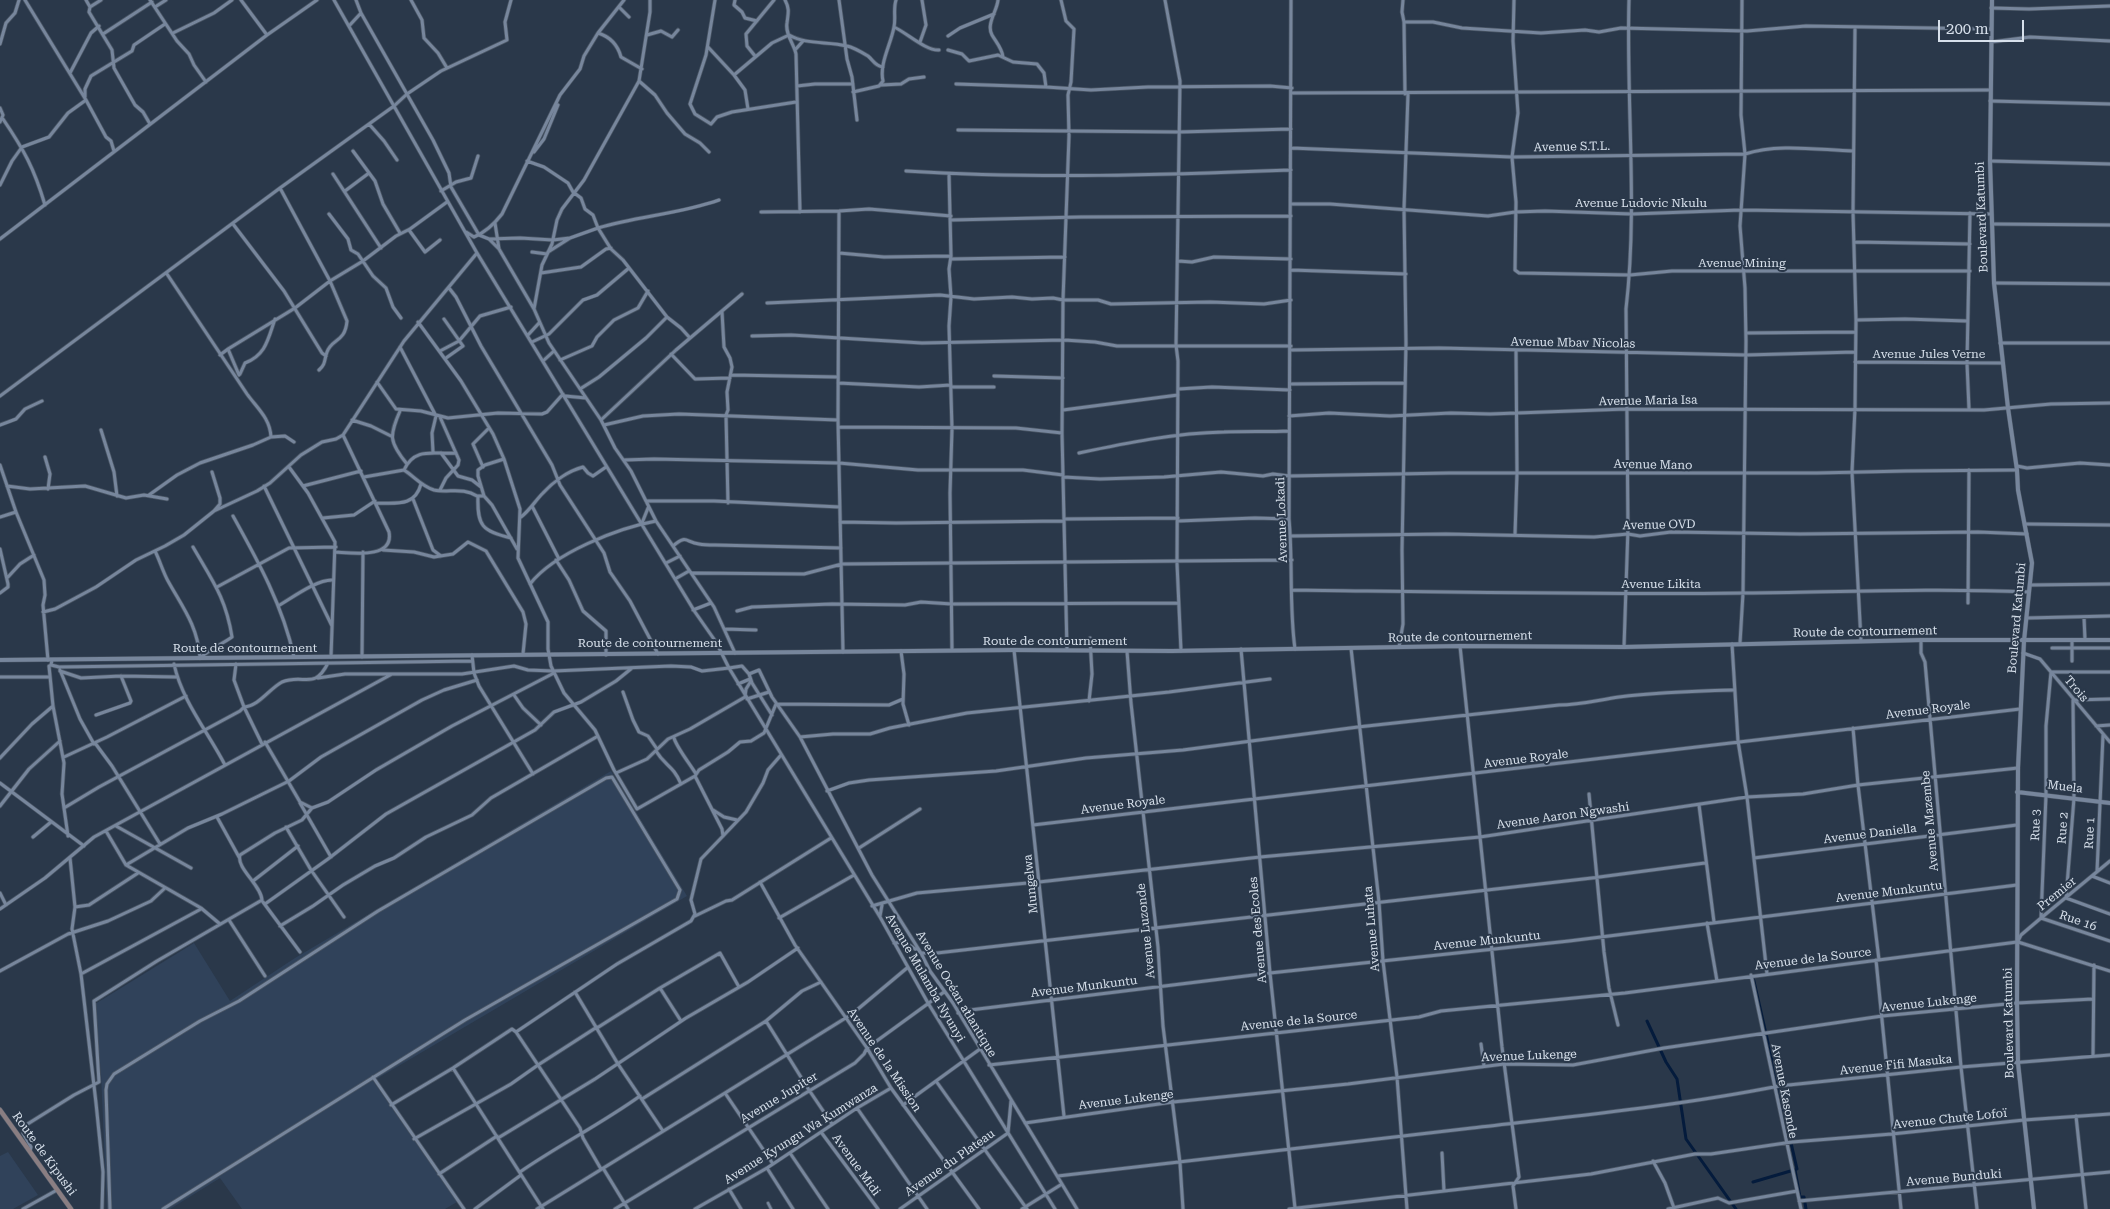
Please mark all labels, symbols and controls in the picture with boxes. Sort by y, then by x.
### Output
scale bar [1940,10,2026,42]
text: 200 m [1946,20,1989,38]
street label: Avenue S.T.L. [1534,139,1610,155]
street label: Boulevard Katumbi [1973,161,1991,273]
street label: Avenue Ludovic Nkulu [1575,196,1707,210]
street label: Avenue Mining [1698,256,1786,270]
street label: Avenue Mbav Nicolas [1511,335,1635,351]
street label: Avenue Jules Verne [1873,347,1985,361]
street label: Avenue Maria Isa [1598,393,1698,409]
street label: Avenue Mano [1613,457,1693,473]
street label: Avenue Lokadi [1273,477,1291,563]
street label: Avenue OVD [1622,517,1696,533]
street label: Boulevard Katumbi [2005,562,2029,674]
street label: Avenue Likita [1621,577,1701,591]
street label: Route de contournement [1793,624,1937,640]
street label: Route de contournement [1388,629,1532,645]
street label: Route de contournement [983,634,1127,648]
street label: Route de contournement [578,636,722,650]
street label: Route de contournement [173,641,317,655]
street label: Trois [2061,673,2091,705]
street label: Avenue Royale [1885,698,1971,722]
street label: Avenue Royale [1483,747,1569,771]
street label: Avenue Mazembe [1918,770,1942,872]
street label: Muela [2046,778,2084,796]
street label: Avenue Royale [1080,793,1166,817]
street label: Avenue Aaron Ngwashi [1496,800,1630,832]
street label: Rue 3 [2028,809,2044,841]
street label: Rue 2 [2055,812,2071,844]
street label: Rue 1 [2082,817,2098,849]
street label: Avenue Daniella [1823,821,1917,847]
street label: Mungelwa [1021,854,1041,914]
street label: Premier [2035,874,2079,914]
street label: Avenue des Ecoles [1246,876,1270,984]
street label: Avenue Munkuntu [1835,878,1943,906]
street label: Avenue Luzonde [1134,883,1158,979]
street label: Avenue Luhata [1361,886,1383,972]
street label: Rue 16 [2057,908,2099,934]
street label: Avenue Mulamba Nyunyi [882,911,968,1045]
street label: Avenue Océan atlantique [912,928,1000,1060]
street label: Avenue Munkuntu [1433,928,1541,954]
street label: Avenue de la Source [1754,945,1872,973]
street label: Boulevard Katumbi [2001,967,2017,1079]
street label: Avenue Munkuntu [1030,973,1138,1001]
street label: Avenue Lukenge [1881,991,1977,1015]
street label: Avenue de la Mission [844,1005,924,1115]
street label: Avenue de la Source [1240,1008,1358,1034]
street label: Avenue Kasonde [1768,1042,1800,1140]
street label: Avenue Lukenge [1481,1047,1577,1065]
street label: Avenue Fifi Masuka [1839,1052,1953,1078]
street label: Avenue Jupiter [738,1069,820,1127]
street label: Avenue Kyungu Wa Kumwanza [722,1081,880,1187]
street label: Avenue Lukenge [1078,1087,1174,1113]
street label: Avenue Chute Lofoï [1892,1106,2008,1132]
street label: Route de Kipushi [9,1110,79,1198]
street label: Avenue du Plateau [902,1126,998,1200]
street label: Avenue Midi [829,1131,883,1199]
street label: Avenue Bunduki [1906,1167,2002,1189]

